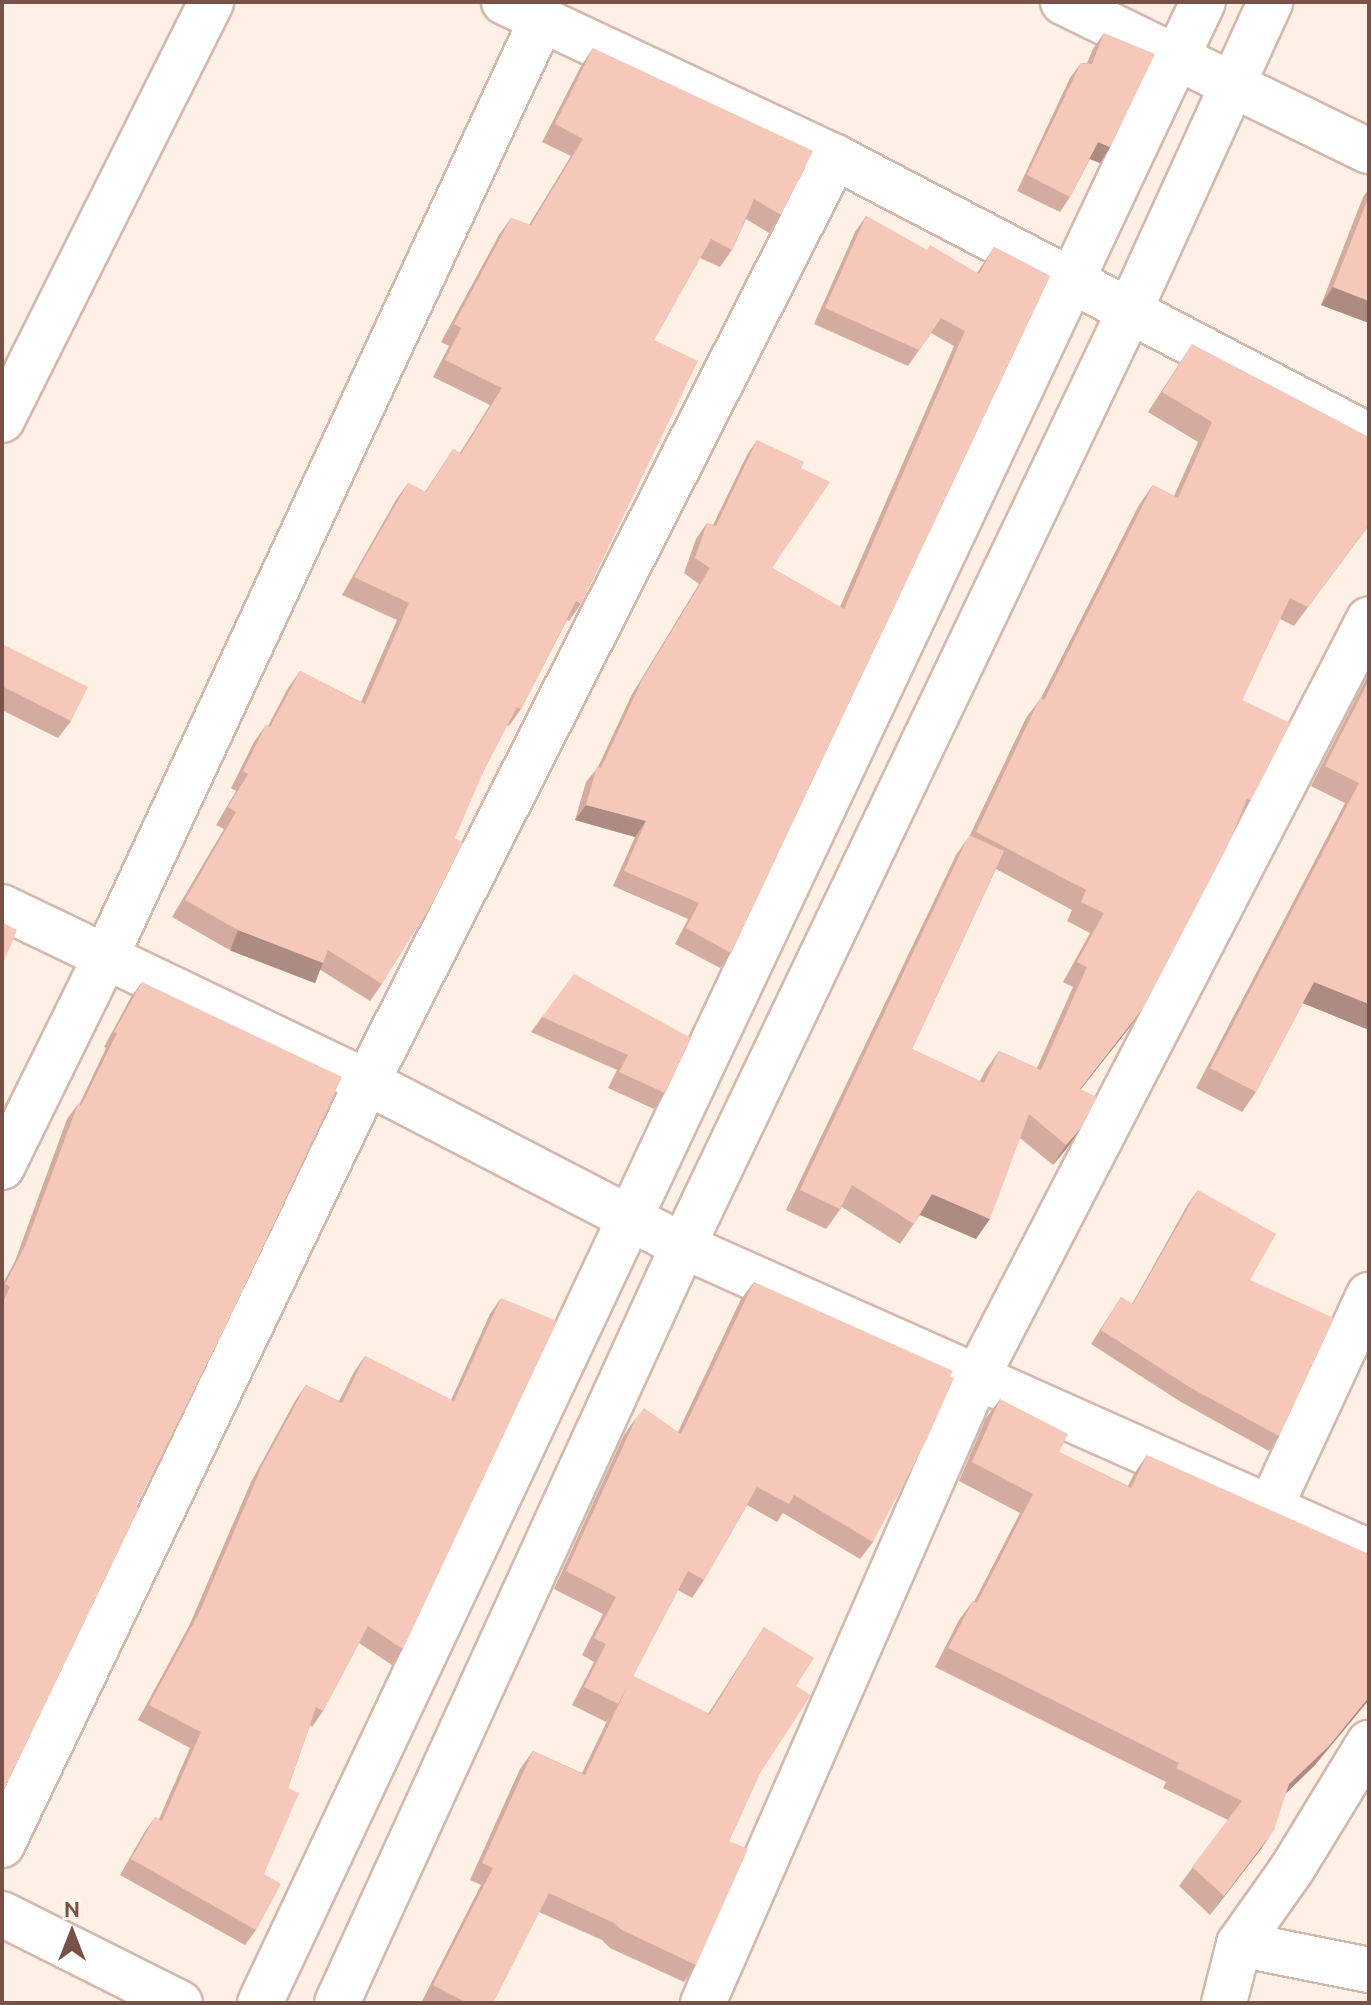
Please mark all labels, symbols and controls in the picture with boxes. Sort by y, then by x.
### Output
north arrow [32,1893,112,1973]
text: N [64,1896,80,1921]

